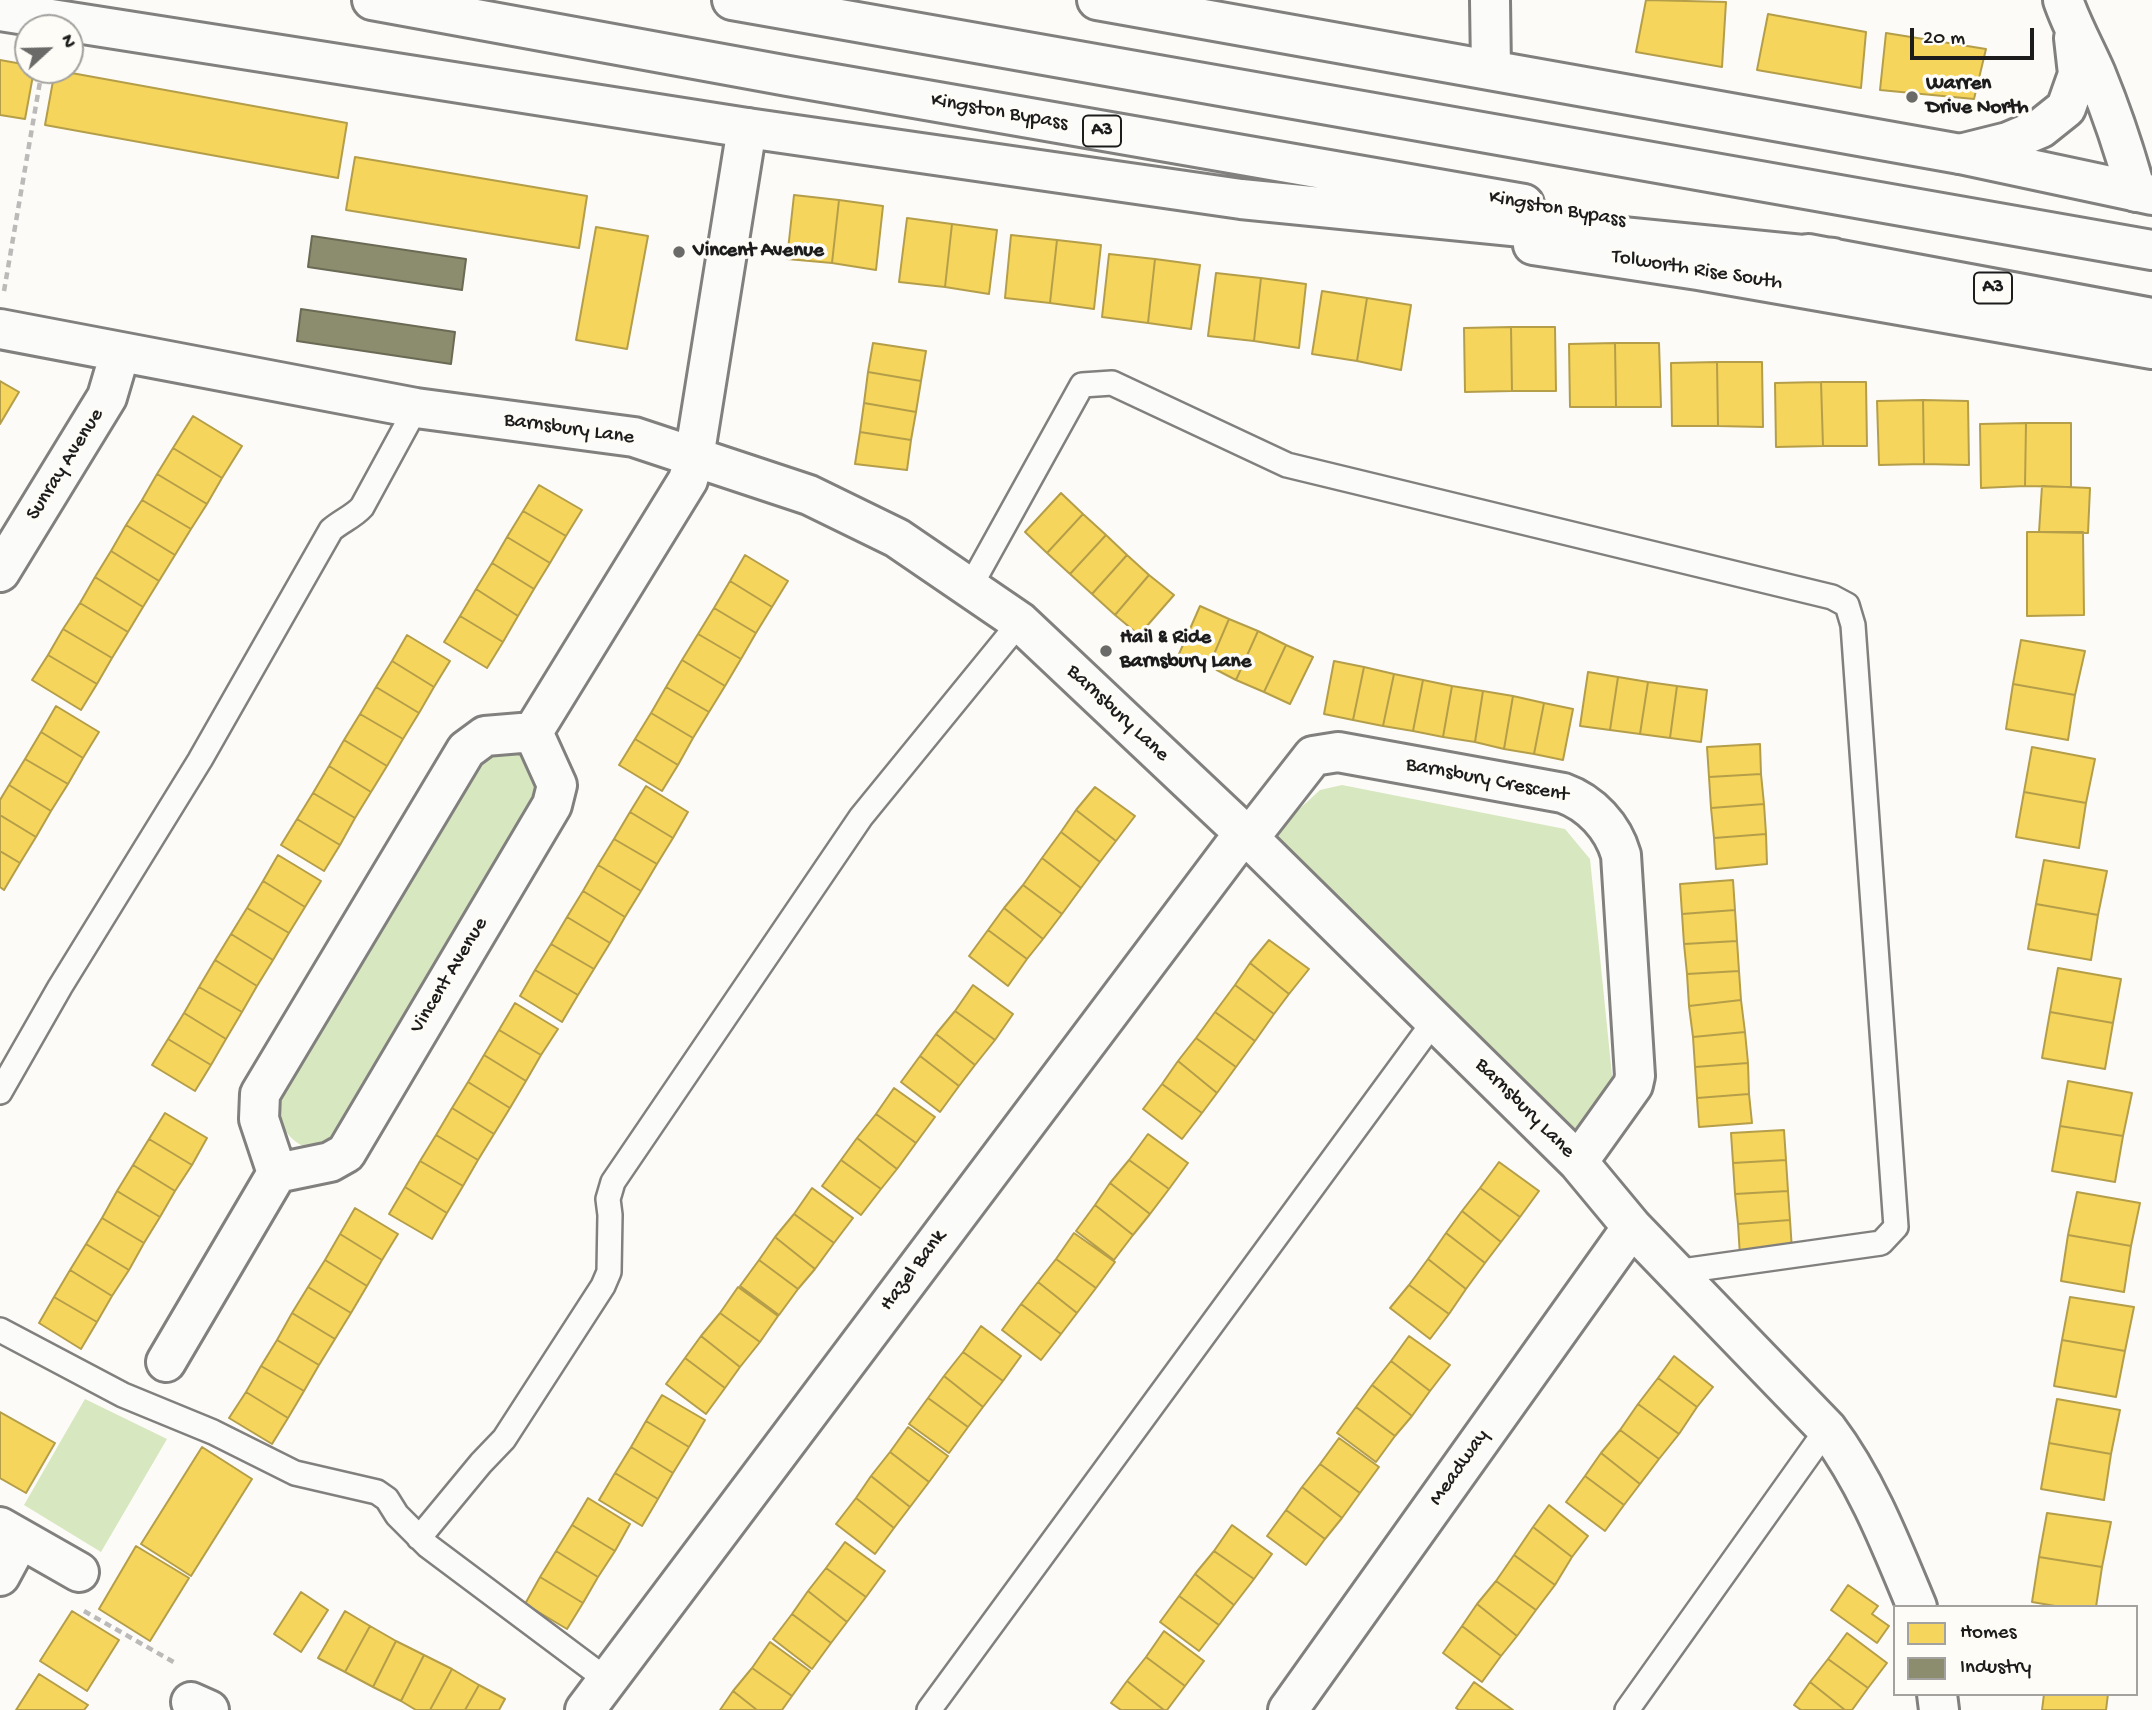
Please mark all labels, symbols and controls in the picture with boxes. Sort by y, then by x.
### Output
north arrow [14,14,84,84]
scale bar [1914,14,2038,58]
text: 20 m [1923,27,1965,52]
text: N [54,32,80,52]
place label: Warren Drive North [1926,72,2029,122]
street label: Kingston Bypass [929,89,1069,137]
marker: Warren Drive North [1904,89,1920,105]
road number: A3 [1083,116,1121,146]
street label: Kingston Bypass [1487,186,1627,234]
place label: Vincent Avenue [693,239,824,265]
marker: Vincent Avenue [671,244,687,260]
street label: Tolworth Rise South [1610,245,1784,297]
road number: A3 [1974,272,2012,304]
street label: Sunray Avenue [22,404,110,526]
street label: Barnsbury Lane [502,408,636,452]
place label: Hail & Ride Barnsbury Lane [1120,626,1251,676]
marker: Hail & Ride Barnsbury Lane [1098,643,1114,659]
street label: Barnsbury Lane [1060,660,1174,768]
street label: Barnsbury Crescent [1404,753,1570,809]
street label: Vincent Avenue [406,913,494,1039]
street label: Barnsbury Lane [1469,1054,1579,1164]
street label: Hazel Bank [875,1225,953,1317]
street label: Meadway [1425,1425,1495,1511]
legend [1893,1605,2138,1696]
text: Homes [1960,1621,2016,1646]
text: Industry [1960,1656,2031,1681]

